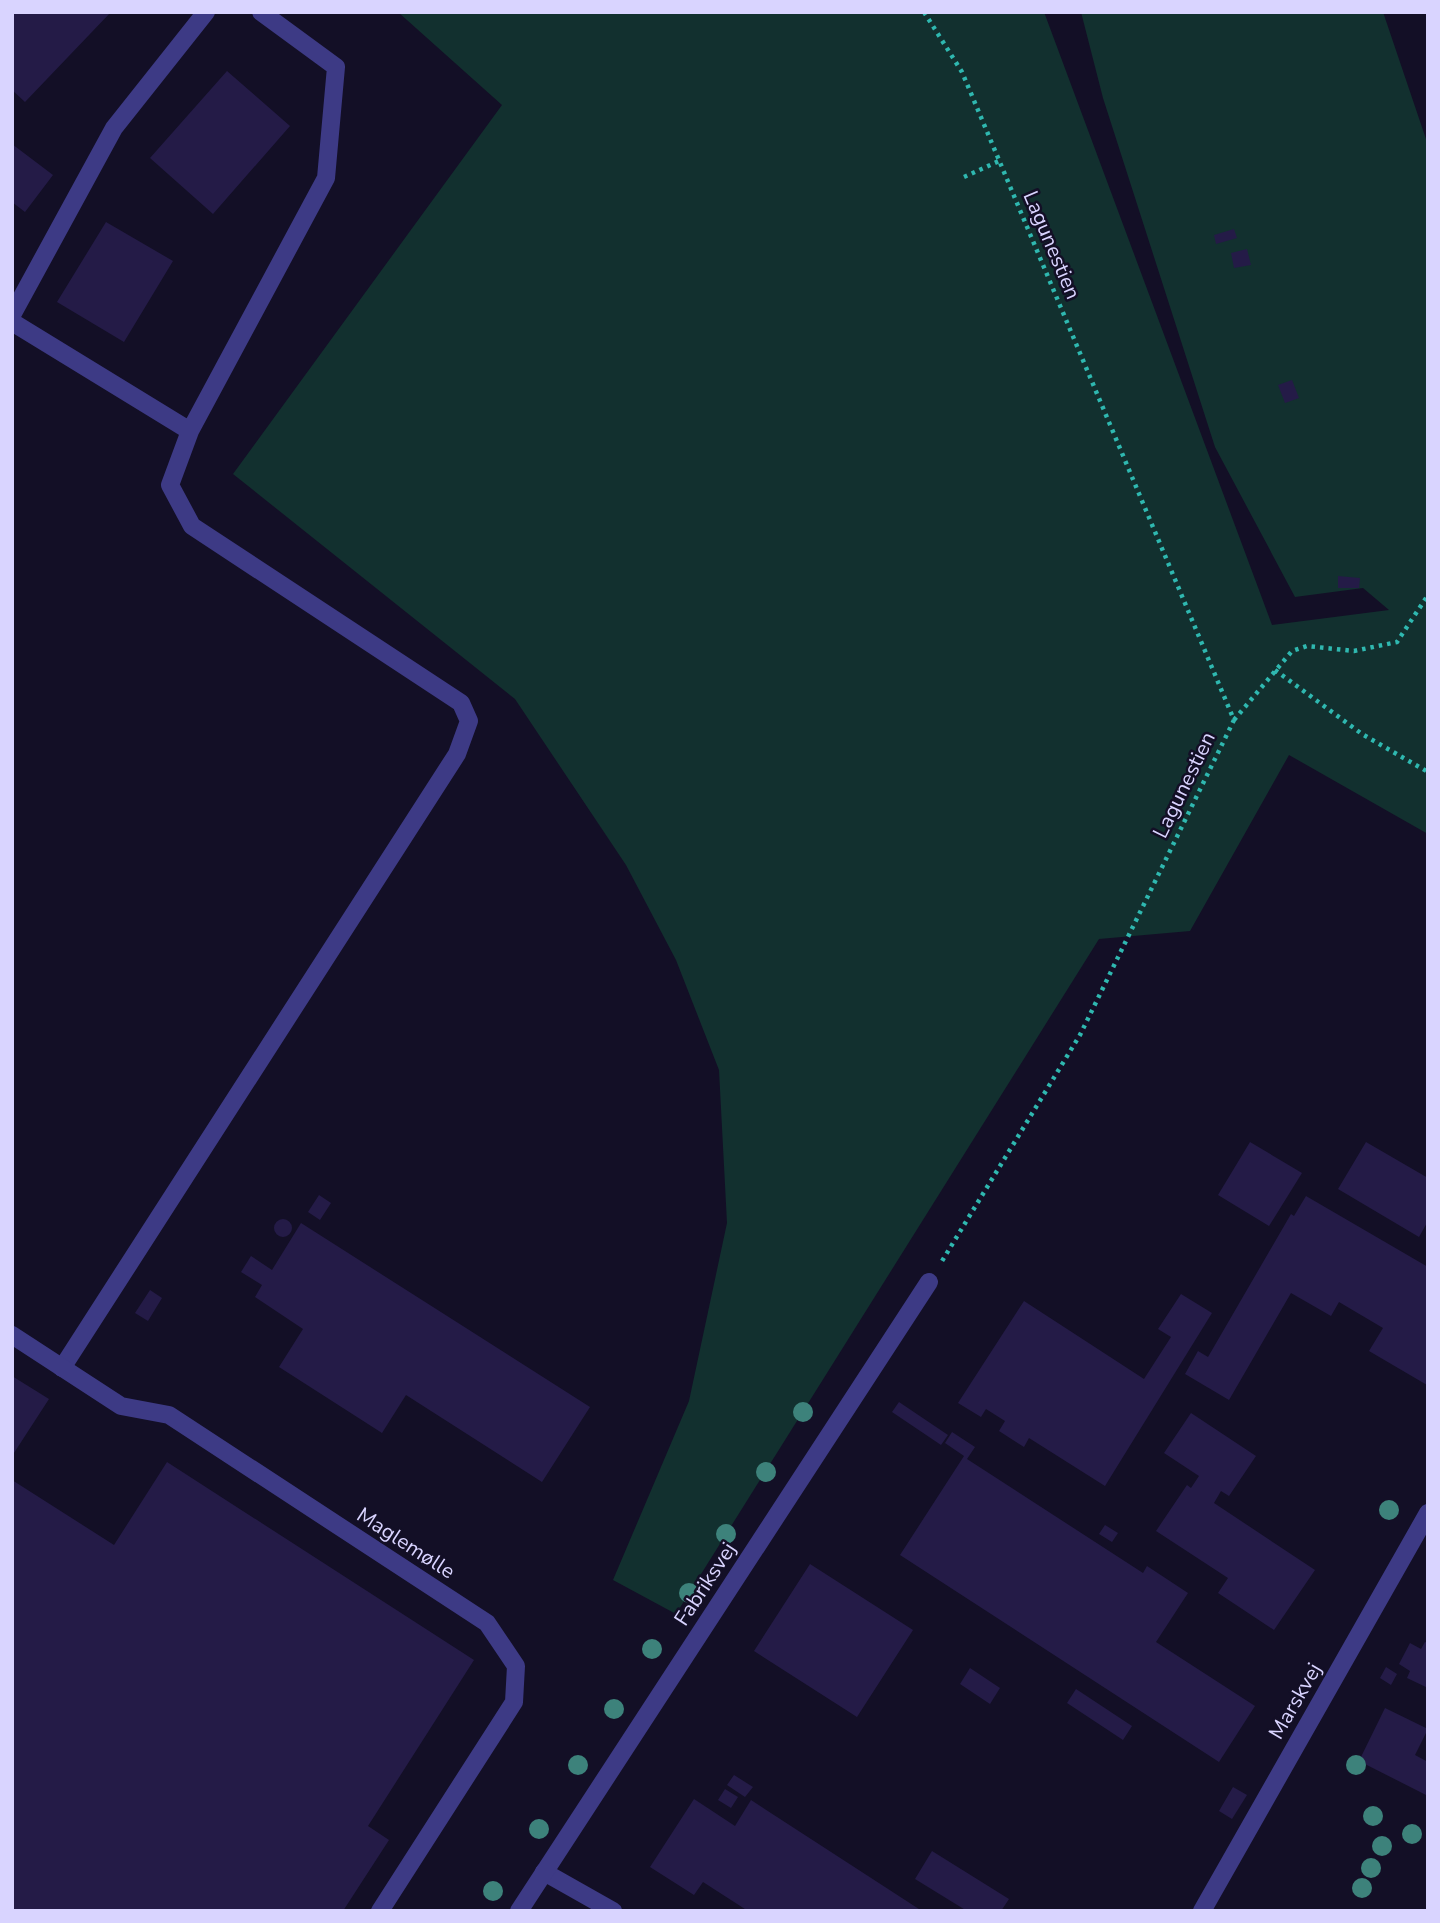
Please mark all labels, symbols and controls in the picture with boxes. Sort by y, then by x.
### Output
street label: Lagunestien [1017,187,1087,303]
street label: Lagunestien [1146,727,1222,843]
street label: Maglemølle [351,1501,461,1585]
street label: Fabriksvej [668,1537,742,1631]
street label: Marskvej [1262,1658,1328,1744]

